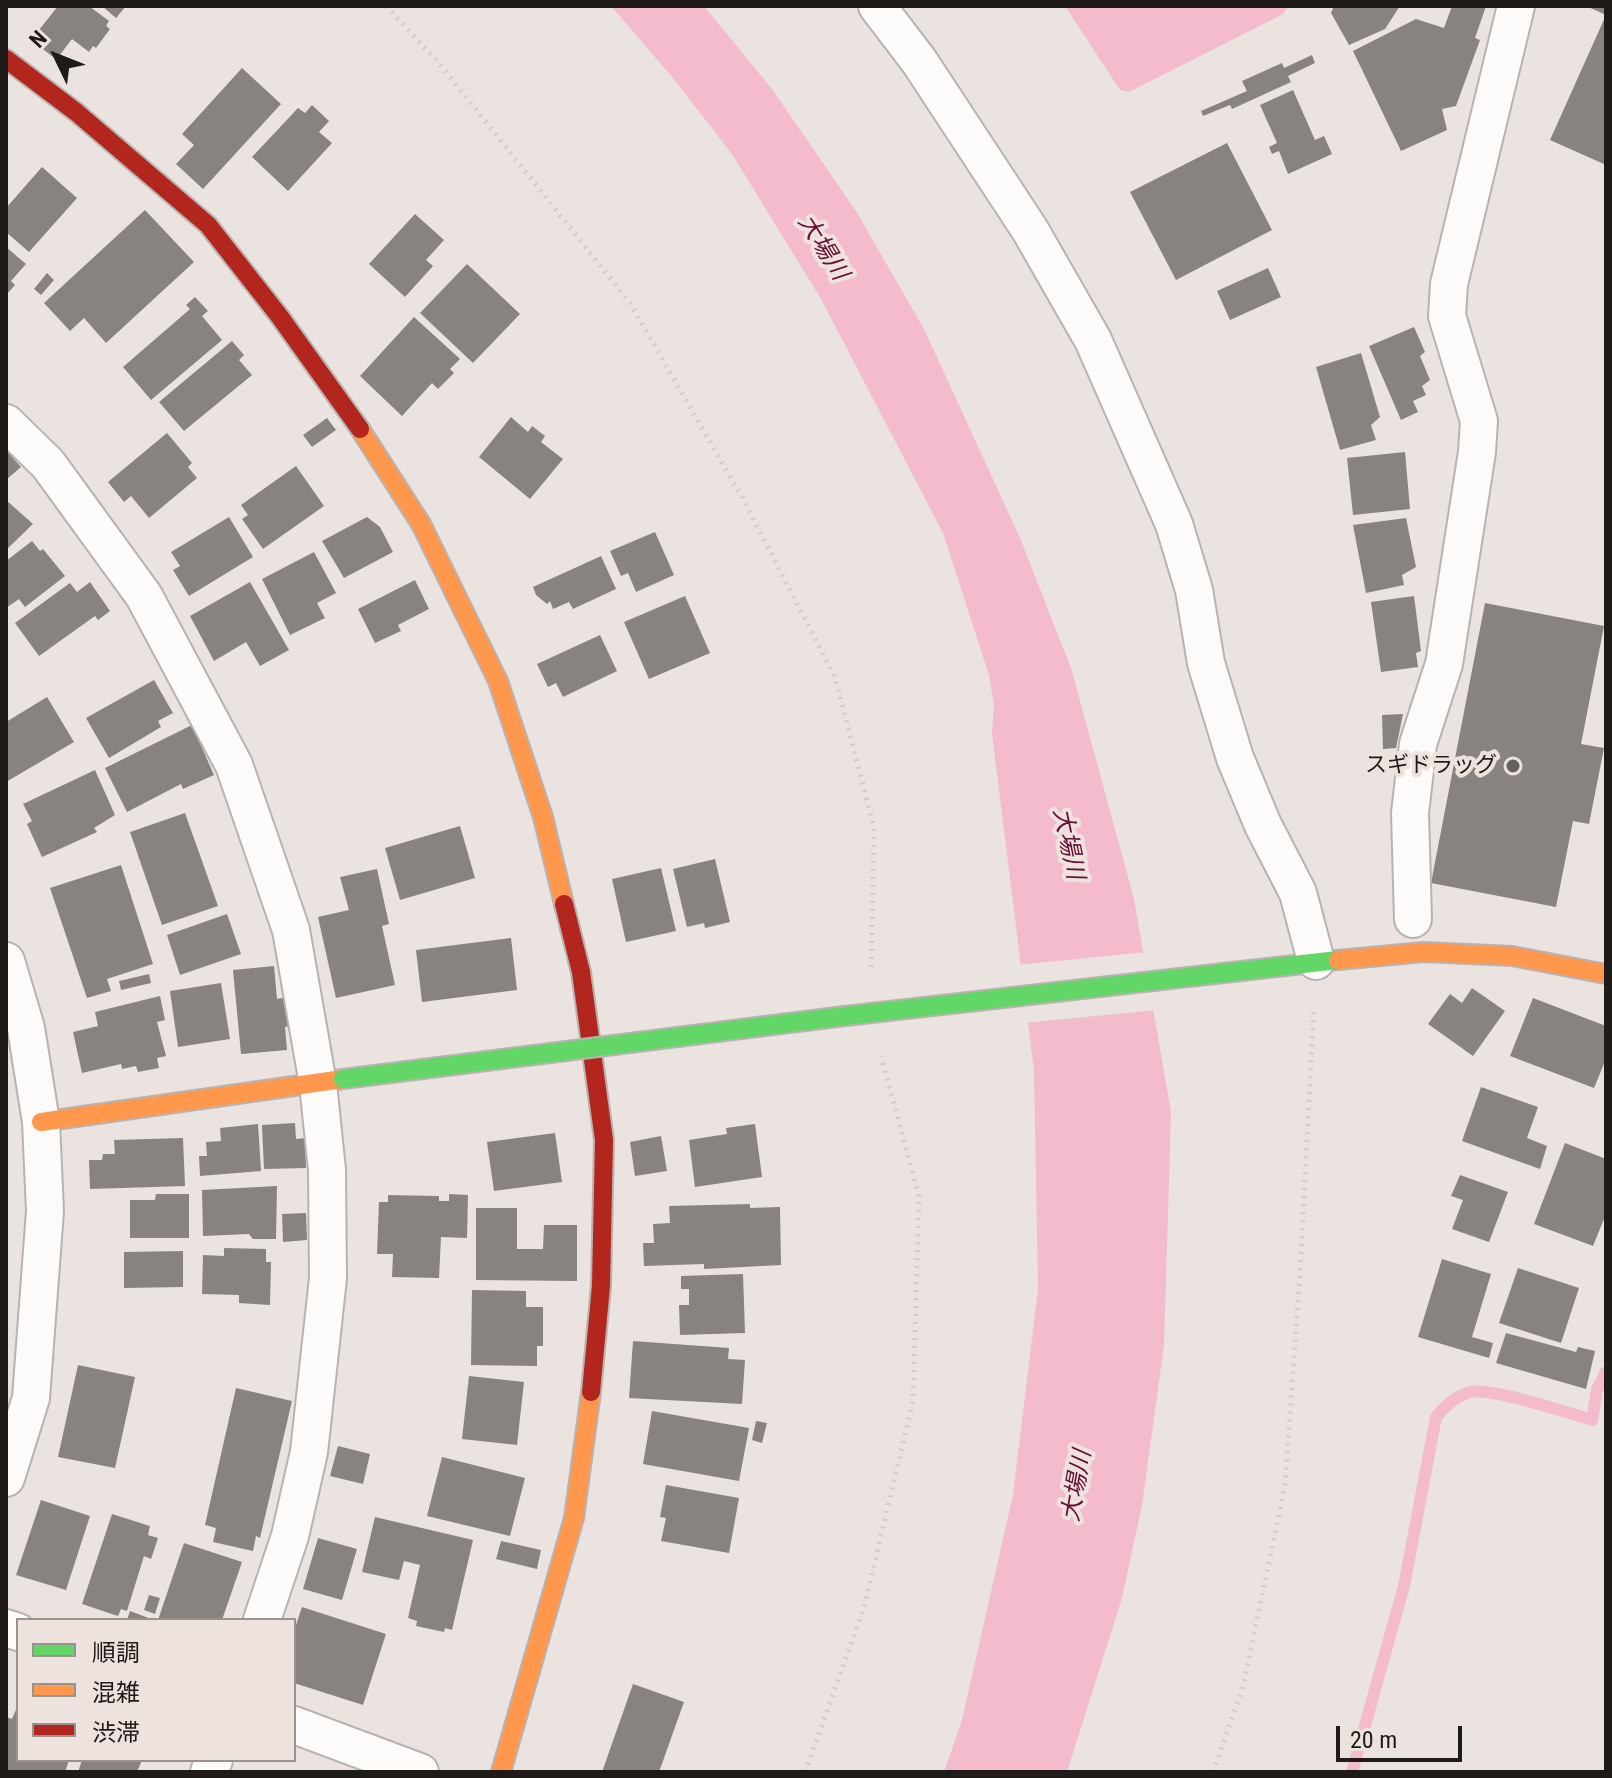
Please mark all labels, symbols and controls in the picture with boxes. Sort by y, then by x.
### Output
north arrow [16,16,96,96]
text: N [24,26,52,53]
water label: 大場川 [791,210,853,286]
place label: スギドラッグ [1365,753,1497,779]
marker: スギドラッグ [1504,757,1522,775]
water label: 大場川 [1045,806,1089,882]
water label: 大場川 [1058,1448,1098,1524]
legend [16,1618,296,1762]
text: 順調 [92,1639,140,1667]
text: 混雑 [92,1679,140,1707]
scale bar [1340,1710,1466,1760]
text: 渋滞 [92,1719,140,1747]
text: 20 m [1350,1726,1397,1754]

